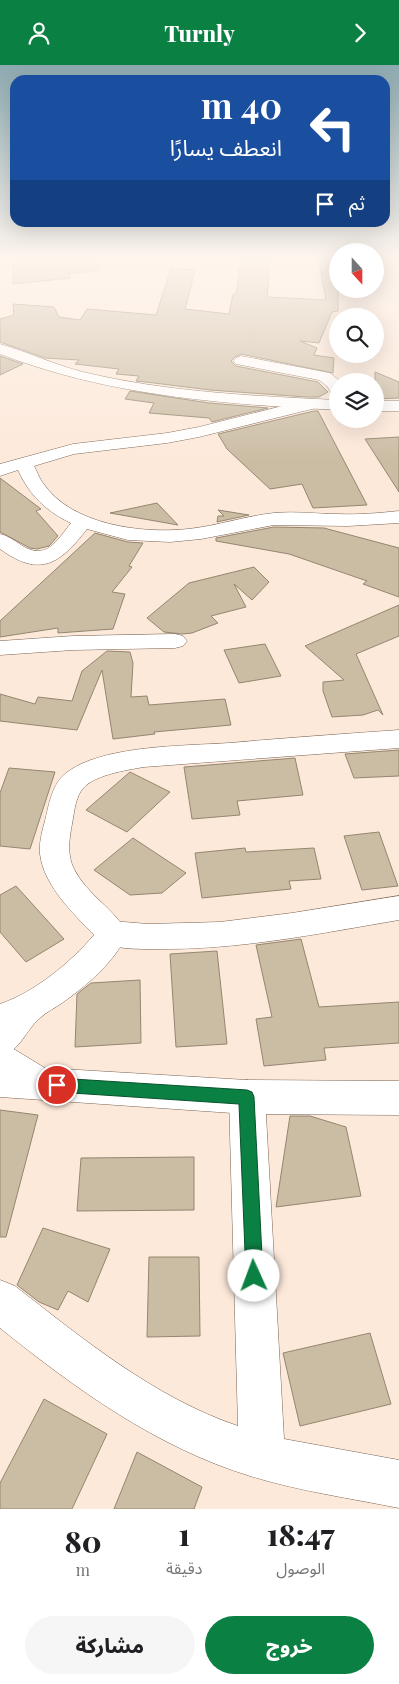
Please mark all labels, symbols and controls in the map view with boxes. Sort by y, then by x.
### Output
text: Turnly [164,18,235,48]
icon: person [25,19,53,47]
icon: forward [346,19,374,47]
text: 40 m [201,81,282,128]
icon: left [300,95,365,160]
text: انعطف يسارًا [170,132,282,162]
text: ثم [349,189,365,215]
icon: arrive [311,190,339,218]
north arrow [329,243,384,297]
map controls [329,243,384,428]
button: search [329,308,384,363]
button: layers [329,373,384,428]
pin [36,1064,78,1106]
icon: arrive [43,1071,71,1099]
position arrow [227,1249,279,1301]
text: 1 [178,1514,190,1554]
text: 18:47 [267,1514,335,1554]
text: 80 [64,1521,101,1561]
text: دقيقة [166,1557,202,1578]
text: الوصول [276,1557,325,1578]
text: m [76,1559,90,1580]
button: مشاركة [25,1616,195,1674]
button: خروج [205,1616,374,1674]

